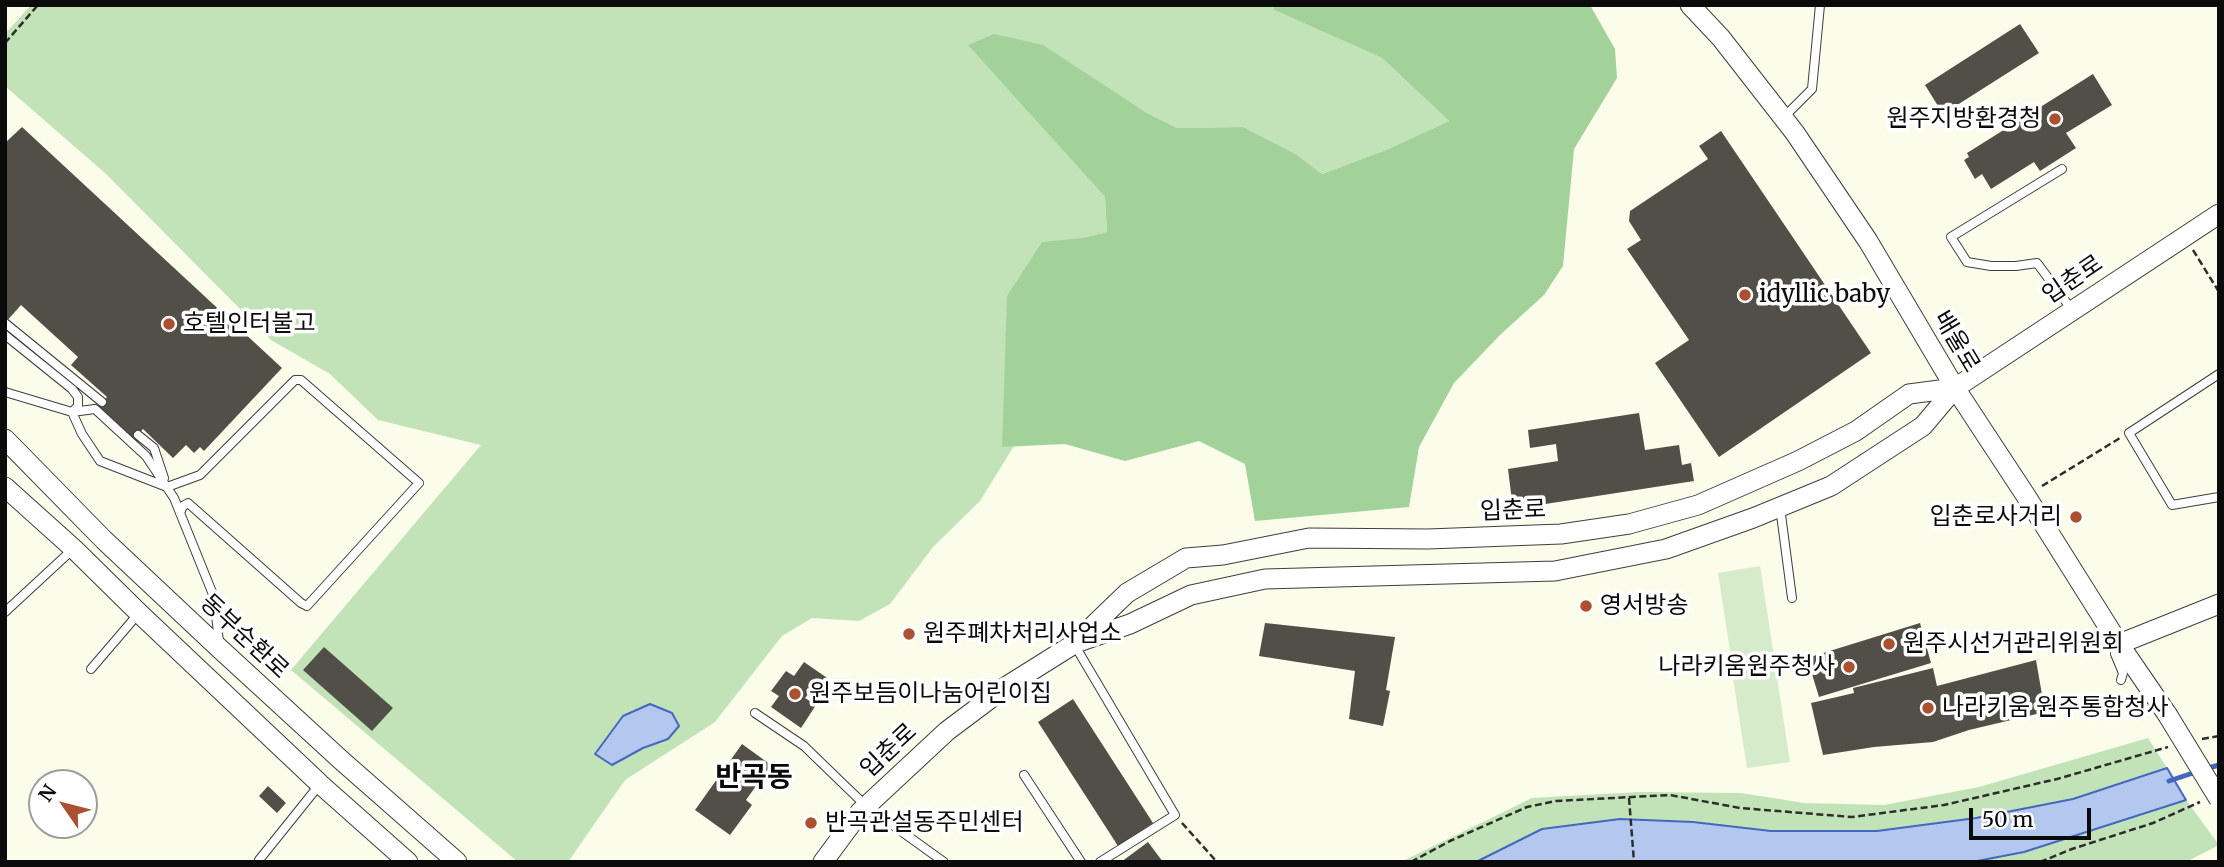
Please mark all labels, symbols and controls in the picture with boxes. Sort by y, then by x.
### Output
place label: 원주지방환경청 [1886,105,2041,133]
marker: 원주지방환경청 [2047,111,2063,127]
street label: 입춘로 [2037,250,2109,310]
place label: idyllic baby [1759,281,1890,309]
marker: idyllic baby [1737,287,1753,303]
street label: 배울로 [1927,306,1985,378]
place label: 호텔인터불고 [183,310,315,338]
marker: 호텔인터불고 [161,316,177,332]
street label: 입춘로 [1479,495,1547,527]
place label: 입춘로사거리 [1930,503,2062,531]
marker: 입춘로사거리 [2068,509,2084,525]
street label: 동부순환로 [194,589,294,685]
place label: 영서방송 [1600,592,1688,620]
marker: 영서방송 [1578,598,1594,614]
place label: 원주폐차처리사업소 [923,620,1122,648]
marker: 원주폐차처리사업소 [901,626,917,642]
place label: 원주시선거관리위원회 [1903,630,2124,658]
marker: 원주시선거관리위원회 [1881,636,1897,652]
place label: 나라키움원주청사 [1658,653,1835,681]
marker: 나라키움원주청사 [1841,659,1857,675]
place label: 원주보듬이나눔어린이집 [809,680,1052,708]
marker: 원주보듬이나눔어린이집 [787,686,803,702]
place label: 나라키움 원주통합청사 [1942,694,2168,722]
marker: 나라키움 원주통합청사 [1920,700,1936,716]
street label: 입춘로 [855,718,923,784]
district label: 반곡동 [715,761,793,795]
north arrow [28,769,98,839]
text: N [33,780,62,806]
scale bar [1972,794,2094,838]
text: 50 m [1982,806,2033,833]
place label: 반곡관설동주민센터 [825,809,1024,837]
marker: 반곡관설동주민센터 [803,815,819,831]

